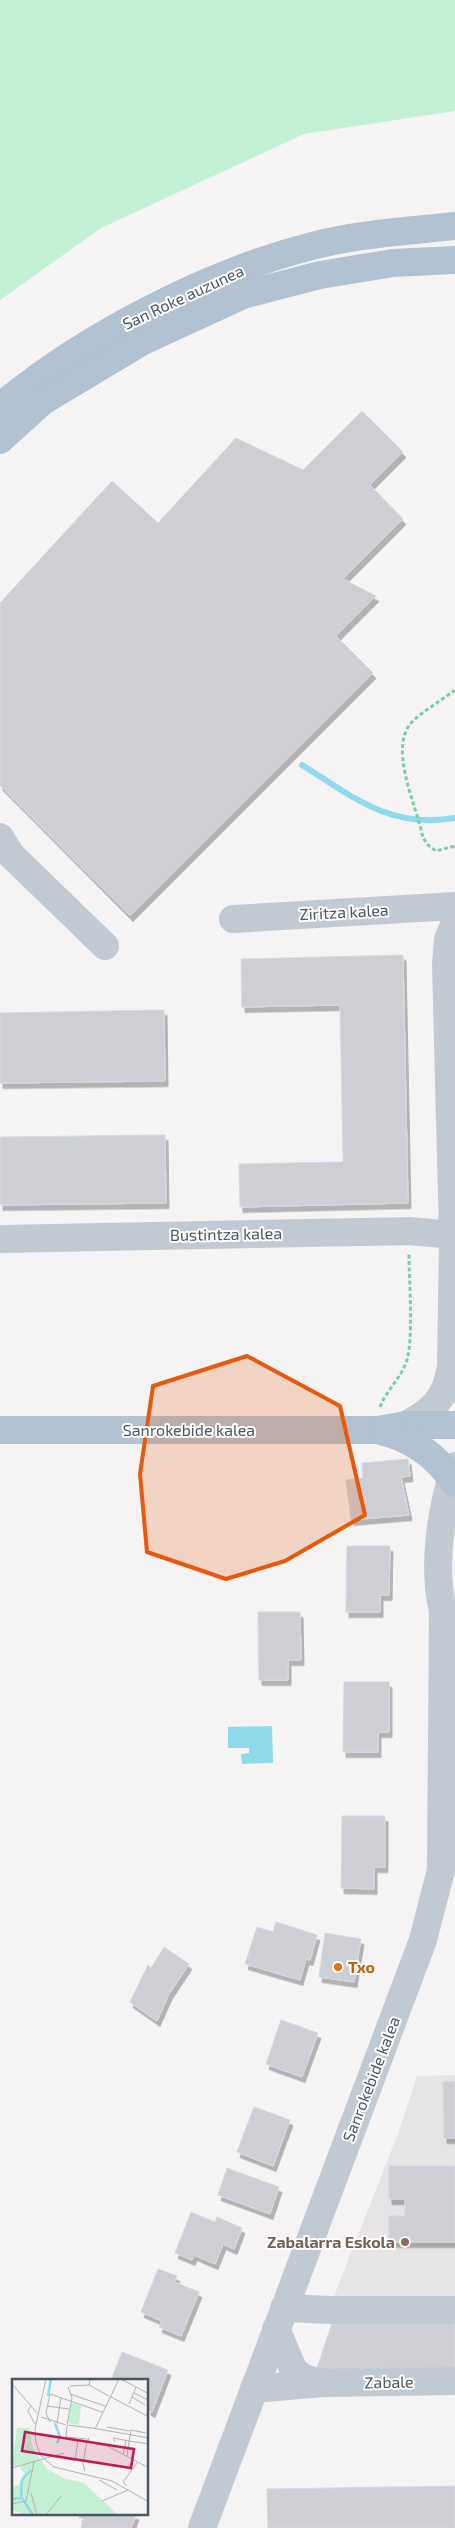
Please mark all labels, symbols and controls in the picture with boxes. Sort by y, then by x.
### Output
street label: San Roke auzunea [119,260,246,333]
street label: Ziritza kalea [299,900,389,923]
street label: Bustintza kalea [170,1223,282,1244]
street label: Sanrokebide kalea [123,1420,255,1439]
place label: Txo [348,1957,375,1976]
marker: Txo [332,1961,344,1973]
street label: Sanrokebide kalea [338,2014,403,2144]
place label: Zabalarra Eskola [267,2232,395,2251]
marker: Zabalarra Eskola [399,2236,411,2248]
street label: Zabale [364,2372,414,2391]
inset map [12,2379,149,2516]

